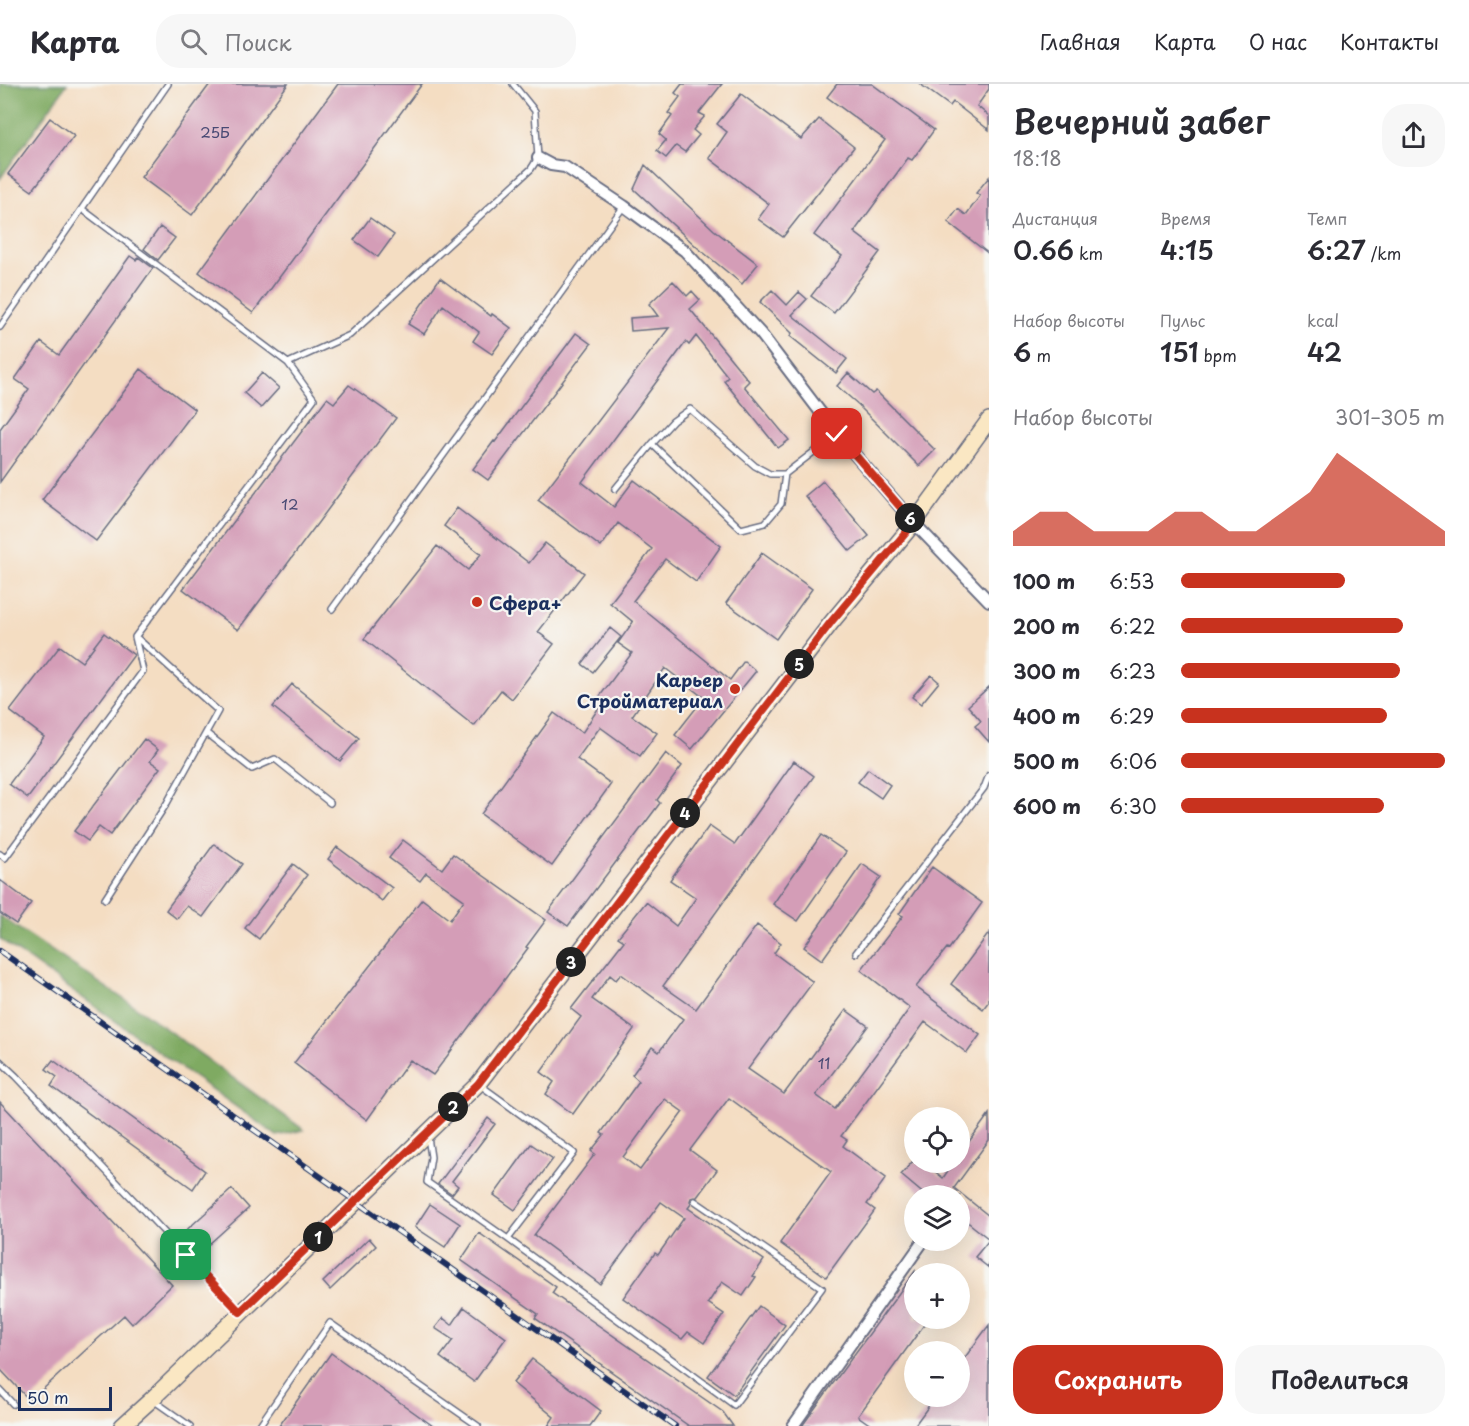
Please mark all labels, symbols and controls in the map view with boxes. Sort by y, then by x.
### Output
search box [156,14,576,68]
text: Карта [30,20,120,63]
icon: search [177,25,210,58]
text: Поиск [225,25,292,58]
text: Главная [1040,25,1121,57]
text: Карта [1154,25,1216,57]
text: О нас [1249,25,1307,57]
text: Контакты [1340,25,1439,57]
text: Вечерний забег [1013,95,1270,145]
button: share [1382,104,1445,167]
house number: 25Б [200,120,230,143]
text: 18:18 [1013,143,1062,173]
text: Дистанция [1013,206,1098,230]
text: Время [1160,206,1211,230]
text: Темп [1307,206,1347,230]
text: 0.66 [1013,230,1074,269]
text: 4:15 [1160,230,1214,269]
text: 6:27 [1307,230,1366,269]
text: km [1074,241,1103,265]
text: /km [1366,241,1401,265]
text: Набор высоты [1013,308,1125,332]
text: Пульс [1160,308,1205,332]
text: kcal [1307,308,1339,332]
text: 6 [1013,332,1031,371]
text: 151 [1160,332,1198,371]
text: 42 [1307,332,1342,371]
text: m [1031,343,1051,367]
text: bpm [1198,343,1237,367]
text: Набор высоты [1013,402,1153,432]
text: 301–305 m [1335,402,1445,432]
pin [811,408,862,459]
icon: check [820,417,853,450]
house number: 12 [281,492,299,515]
pin: 6 [895,503,925,533]
text: 6 [904,506,916,530]
text: 100 m [1013,566,1075,596]
text: 6:53 [1109,566,1154,596]
place label: Сфера+ [489,589,562,616]
marker: Сфера+ [470,595,484,609]
text: 200 m [1013,611,1080,641]
text: 6:22 [1109,611,1156,641]
pin: 5 [784,649,814,679]
text: 5 [794,652,804,676]
text: 300 m [1013,656,1081,686]
text: 6:23 [1109,656,1156,686]
place label: Карьер Стройматериал [577,666,723,714]
marker: Карьер Стройматериал [728,682,742,696]
text: 400 m [1013,701,1081,731]
text: 6:29 [1109,701,1154,731]
text: 500 m [1013,746,1080,776]
text: 6:06 [1109,746,1157,776]
text: 600 m [1013,791,1081,821]
text: 6:30 [1109,791,1157,821]
pin: 4 [670,798,700,828]
text: 4 [680,801,690,825]
pin: 3 [556,947,586,977]
text: 3 [566,950,576,974]
house number: 11 [818,1051,830,1074]
pin: 2 [438,1092,468,1122]
text: 2 [447,1095,459,1119]
map controls [904,1107,970,1407]
button: locate [904,1107,970,1173]
button: layers [904,1185,970,1251]
pin: 1 [303,1222,333,1252]
text: 1 [314,1225,322,1249]
pin [160,1229,211,1280]
icon: arrive [169,1238,202,1271]
button: + [904,1263,970,1329]
button: − [904,1341,970,1407]
button: Сохранить [1013,1345,1223,1414]
button: Поделиться [1235,1345,1445,1414]
scale bar [18,1384,112,1412]
text: 50 m [27,1385,68,1409]

